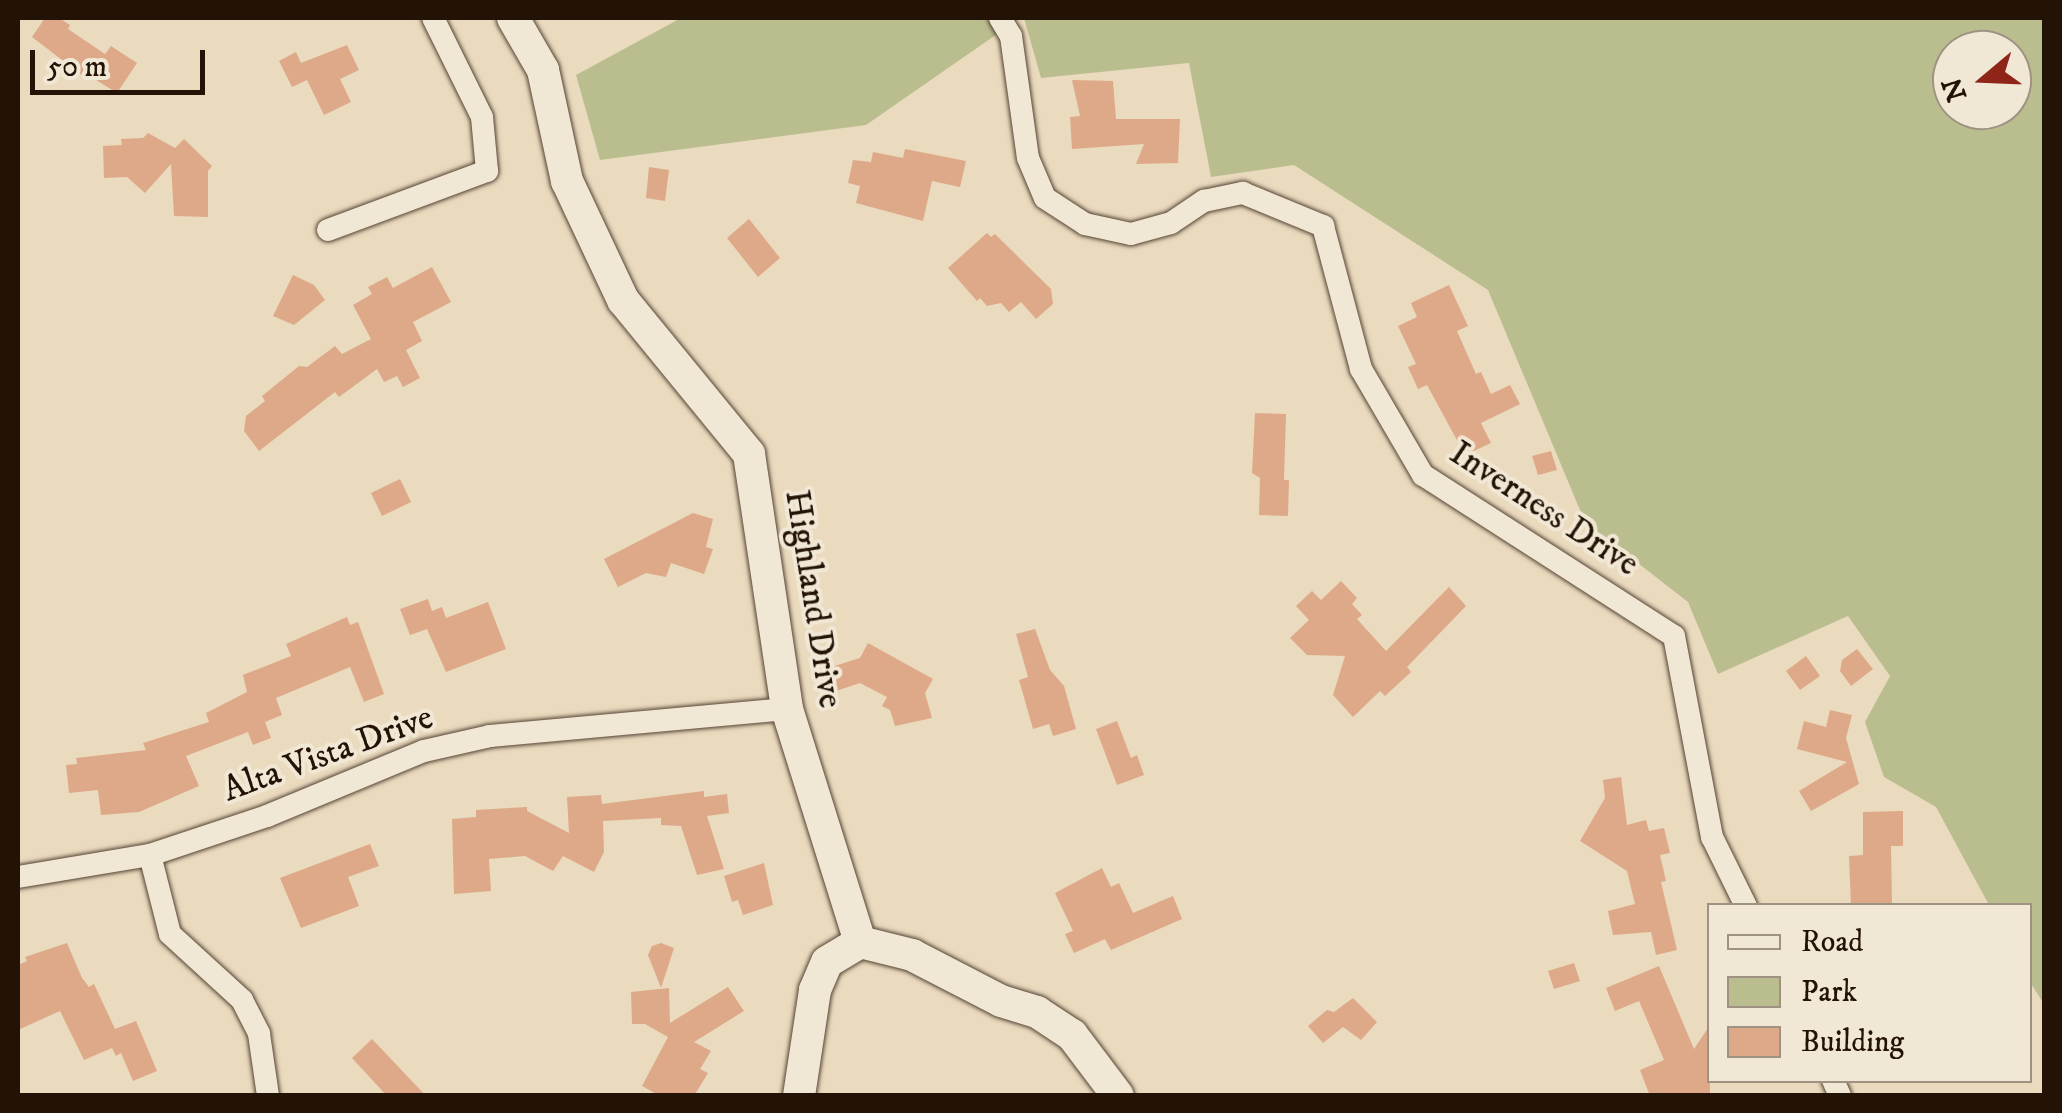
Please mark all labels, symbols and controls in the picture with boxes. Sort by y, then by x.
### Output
scale bar [35,30,210,92]
north arrow [1932,30,2032,130]
text: 50 m [47,49,107,86]
text: N [1935,73,1975,106]
street label: Inverness Drive [1442,432,1646,586]
street label: Highland Drive [775,487,851,711]
street label: Alta Vista Drive [217,697,439,811]
legend [1707,903,2032,1083]
text: Road [1801,924,1863,961]
text: Park [1801,974,1857,1011]
text: Building [1801,1024,1904,1061]

